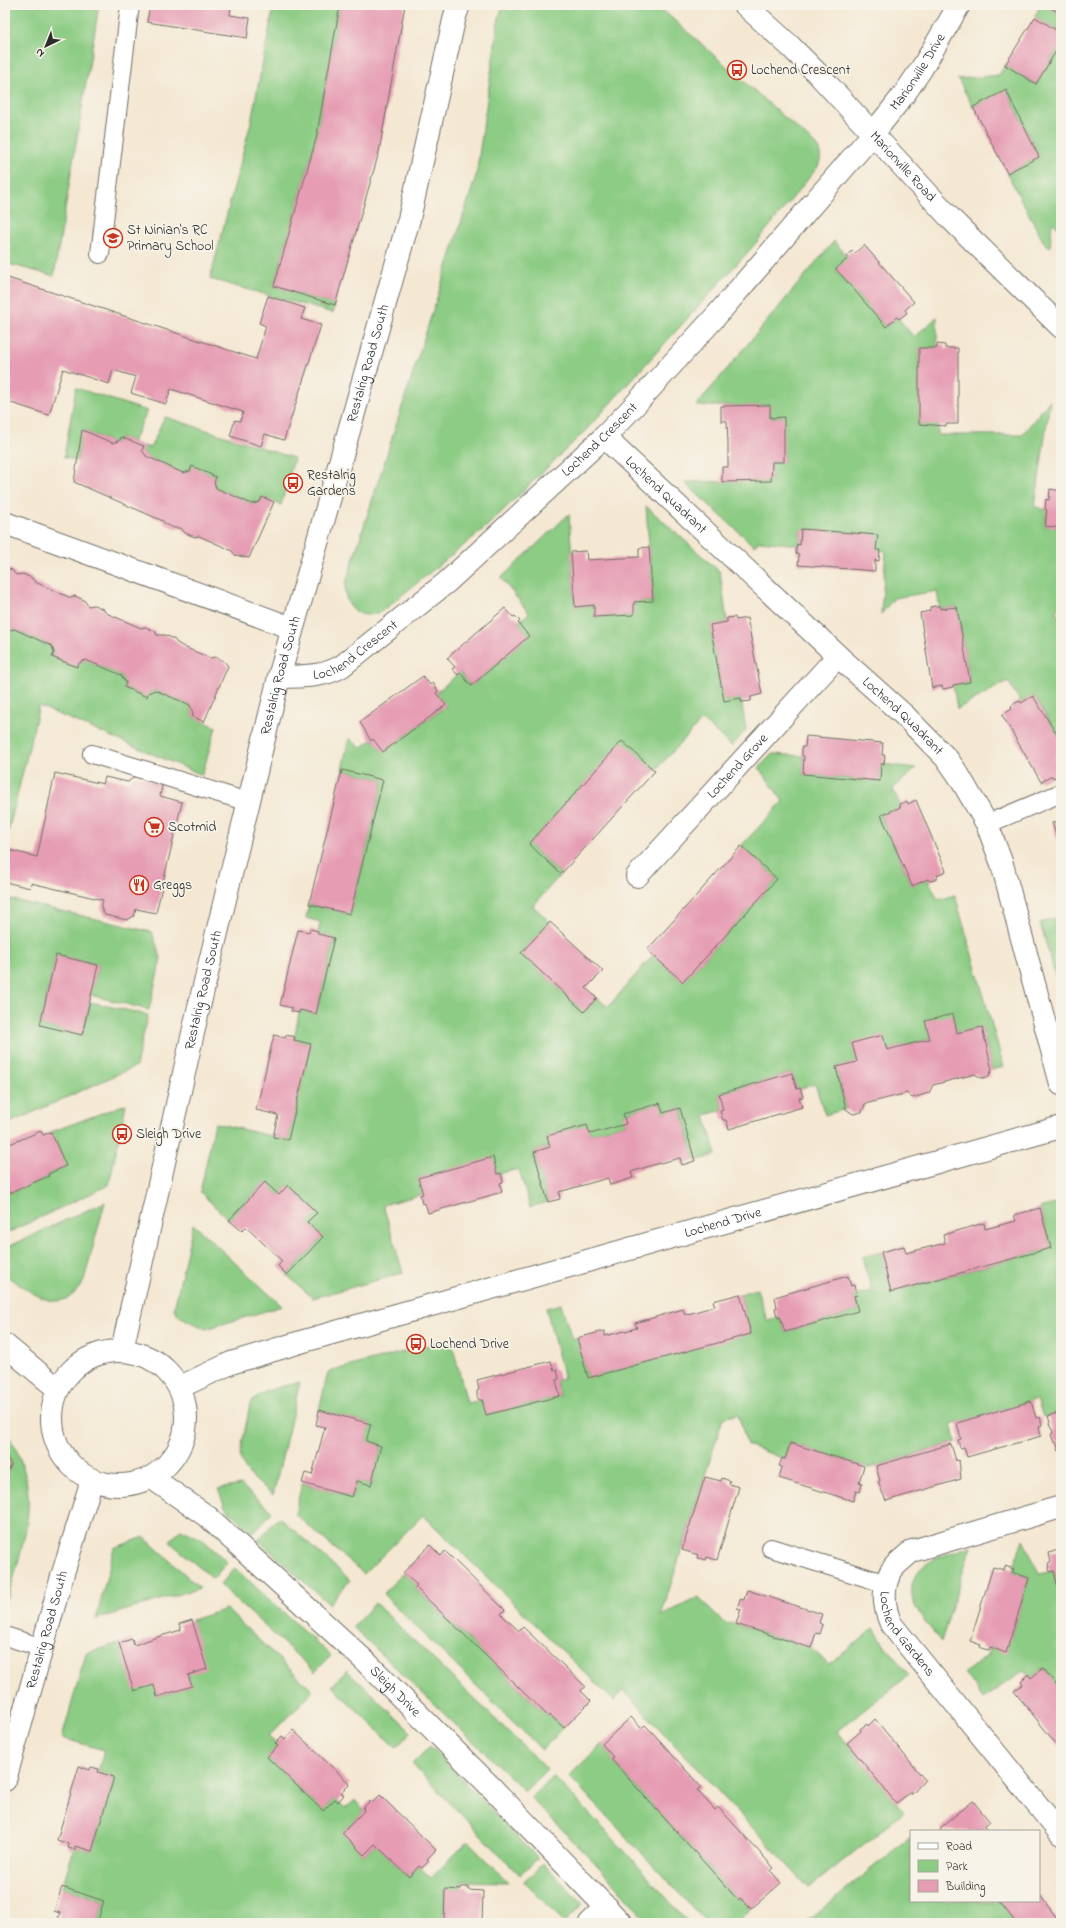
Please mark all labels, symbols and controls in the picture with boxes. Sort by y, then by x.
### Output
north arrow [26,26,66,66]
street label: Marionville Drive [884,29,951,115]
text: N [32,44,48,61]
bus stop icon: Lochend Crescent [726,59,748,81]
place label: Lochend Crescent [751,60,851,81]
street label: Marionville Road [865,126,941,207]
place label: St Ninian's RC Primary School [127,220,214,258]
school or university icon: St Ninian's RC Primary School [102,227,124,249]
street label: Restalrig Road South [341,302,395,425]
street label: Lochend Crescent [557,397,643,482]
street label: Lochend Quadrant [620,451,712,539]
place label: Restalrig Gardens [307,465,356,502]
bus stop icon: Restalrig Gardens [282,472,304,494]
street label: Restalrig Road South [255,614,306,737]
street label: Lochend Crescent [312,615,403,686]
street label: Lochend Quadrant [857,672,949,760]
street label: Lochend Grove [702,728,774,804]
supermarket icon: Scotmid [143,816,165,838]
place label: Scotmid [168,817,217,838]
restaurant icon: Greggs [128,874,150,896]
place label: Greggs [153,875,192,897]
street label: Restalrig Road South [179,928,228,1052]
bus stop icon: Sleigh Drive [111,1123,133,1145]
place label: Sleigh Drive [136,1124,202,1146]
street label: Lochend Drive [682,1201,765,1243]
bus stop icon: Lochend Drive [405,1333,427,1355]
place label: Lochend Drive [430,1334,510,1355]
street label: Restalrig Road South [21,1568,74,1691]
street label: Lochend Gardens [874,1591,940,1681]
street label: Sleigh Drive [365,1661,426,1722]
legend [910,1830,1040,1902]
text: Road [946,1838,972,1856]
text: Park [946,1858,968,1876]
text: Building [945,1878,985,1897]

